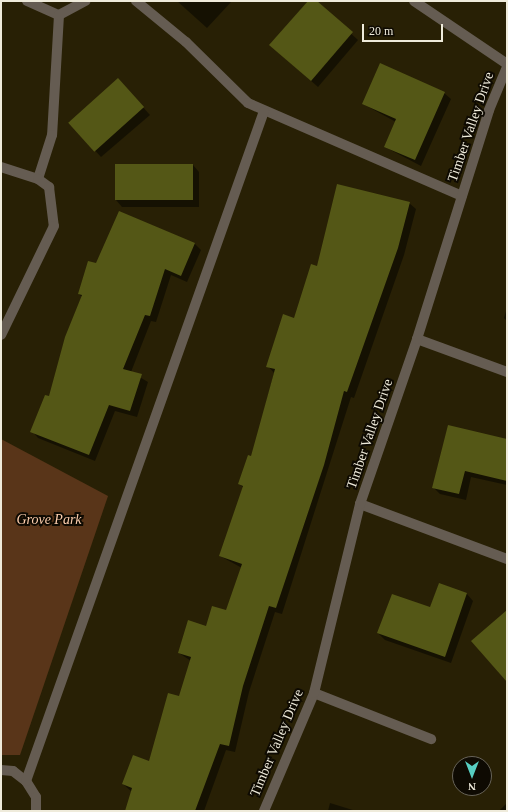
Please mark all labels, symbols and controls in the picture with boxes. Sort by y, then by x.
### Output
scale bar [364,16,445,42]
text: 20 m [369,24,393,38]
street label: Timber Valley Drive [444,70,498,184]
street label: Timber Valley Drive [343,377,397,491]
park label: Grove Park [16,512,82,528]
street label: Timber Valley Drive [247,687,307,799]
north arrow [452,756,492,796]
text: N [468,781,476,793]

